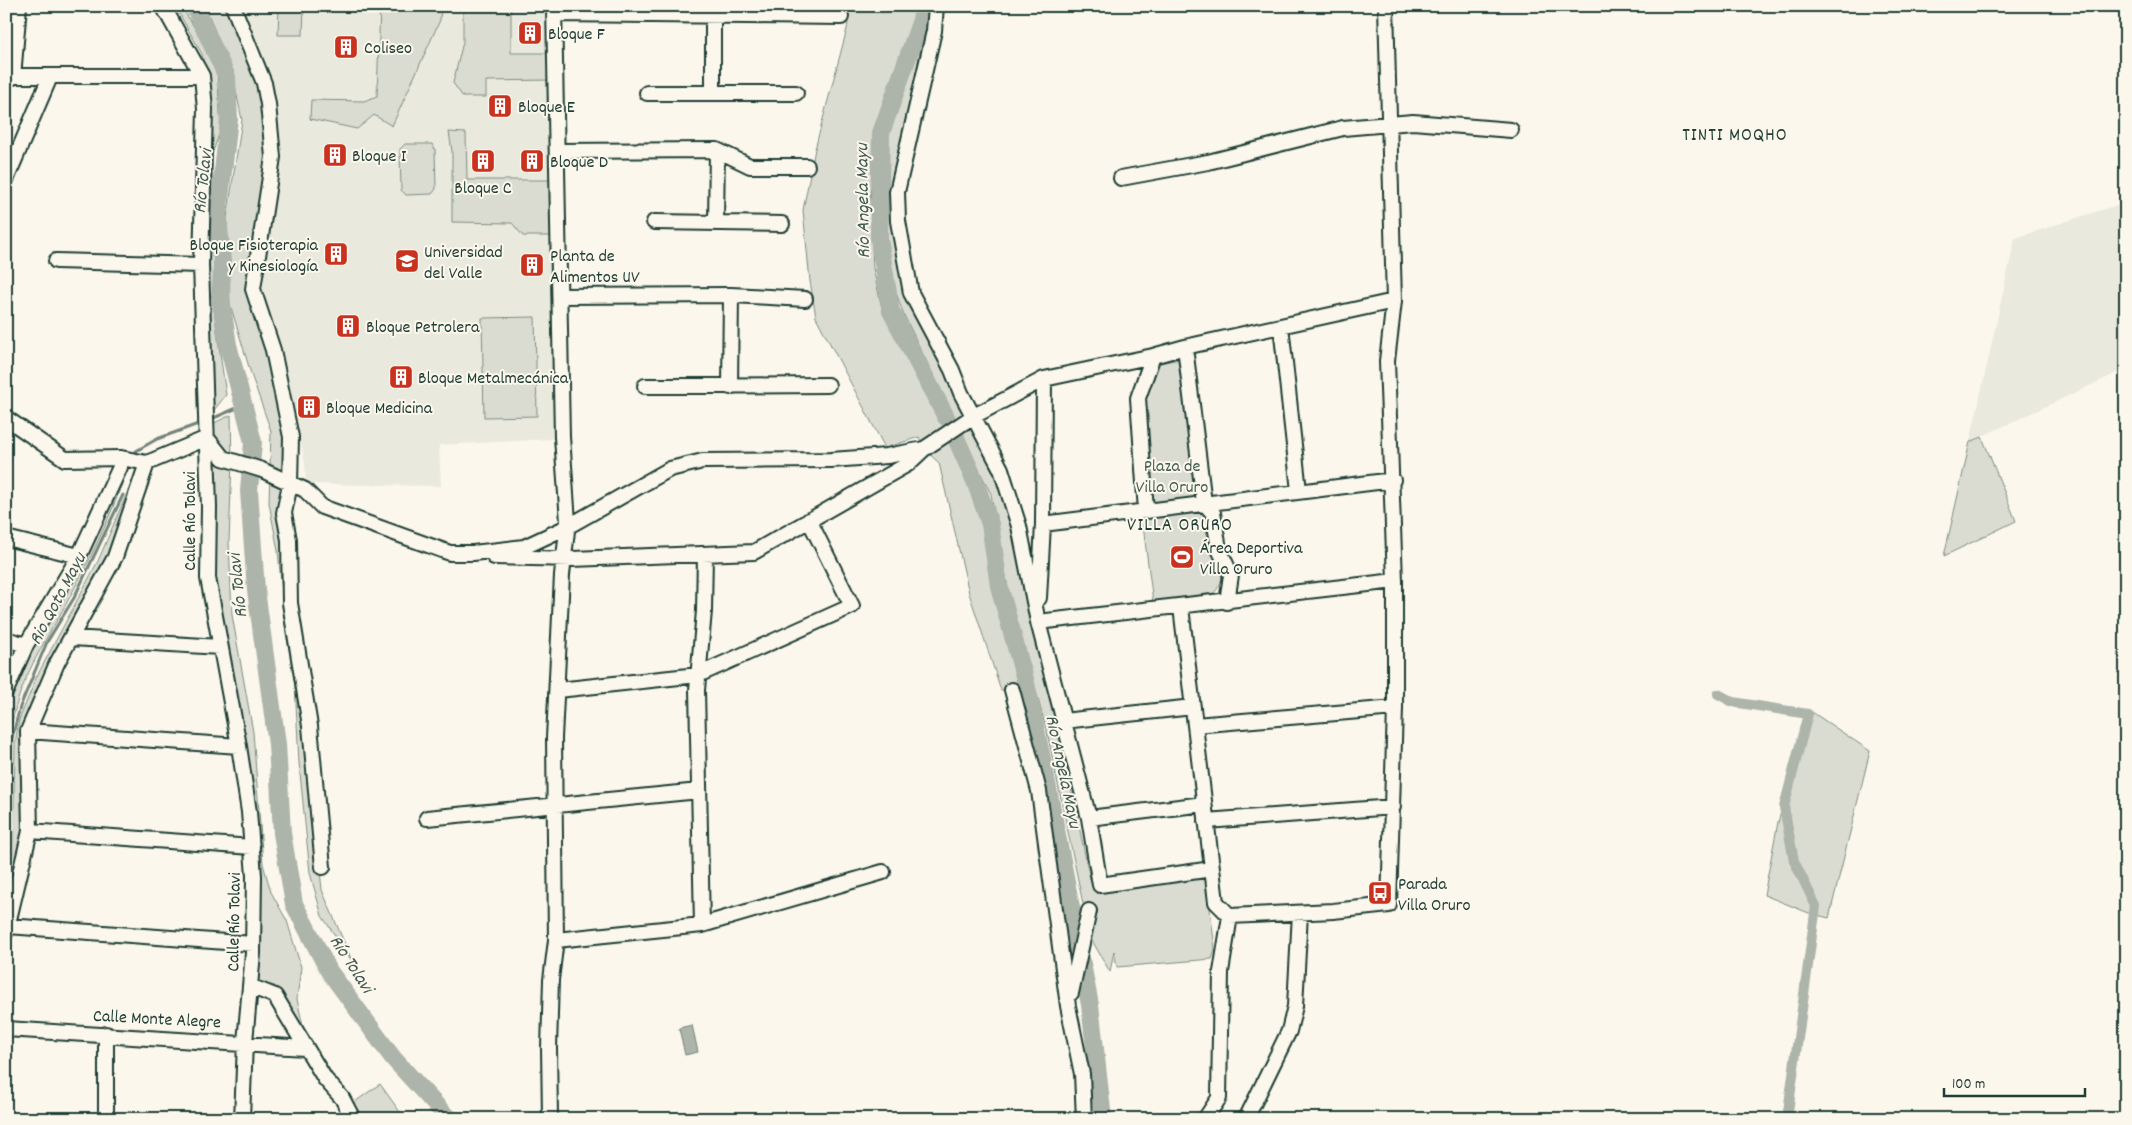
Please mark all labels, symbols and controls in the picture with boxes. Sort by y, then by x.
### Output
building icon: Bloque F [517,20,543,46]
place label: Bloque F [548,23,605,48]
building icon: Coliseo [333,34,359,60]
place label: Coliseo [364,37,412,62]
building icon: Bloque E [487,93,513,119]
place label: Bloque E [518,96,575,121]
district label: TINTI MOQHO [1682,123,1788,150]
water label: Río Angela Mayu [850,141,879,259]
building icon: Bloque I [322,142,348,168]
water label: Río Tolavi [188,144,222,215]
place label: Bloque I [352,145,407,170]
building icon: Bloque C [470,148,496,174]
building icon: Bloque D [519,148,545,174]
place label: Bloque D [550,151,608,176]
place label: Bloque C [454,177,512,202]
place label: Bloque Fisioterapia y Kinesiología [189,234,319,280]
building icon: Bloque Fisioterapia y Kinesiología [323,241,349,267]
place label: Universidad del Valle [424,241,503,287]
place label: Planta de Alimentos UV [550,245,640,291]
school or university icon: Universidad del Valle [394,248,420,274]
building icon: Planta de Alimentos UV [519,252,545,278]
building icon: Bloque Petrolera [335,313,361,339]
place label: Bloque Petrolera [366,316,480,341]
building icon: Bloque Metalmecánica [388,364,414,390]
place label: Bloque Metalmecánica [418,367,569,392]
building icon: Bloque Medicina [296,394,322,420]
place label: Bloque Medicina [326,397,433,422]
park label: Plaza de Villa Oruro [1136,455,1208,501]
street label: Calle Río Tolavi [179,471,204,571]
district label: VILLA ORURO [1127,513,1233,540]
place label: Área Deportiva Villa Oruro [1200,537,1303,583]
sports icon: Área Deportiva Villa Oruro [1169,544,1195,570]
water label: Rio Qoto Mayu [24,547,96,650]
water label: Río Tolavi [222,549,256,619]
water label: Río Angela Mayu [1036,713,1087,833]
street label: Calle Río Tolavi [222,872,249,972]
place label: Parada Villa Oruro [1398,873,1471,919]
bus stop icon: Parada Villa Oruro [1367,880,1393,906]
water label: Río Tolavi [321,930,381,1002]
street label: Calle Monte Alegre [92,1005,222,1036]
scale bar [1944,1065,2086,1097]
text: 100 m [1952,1074,1985,1096]

